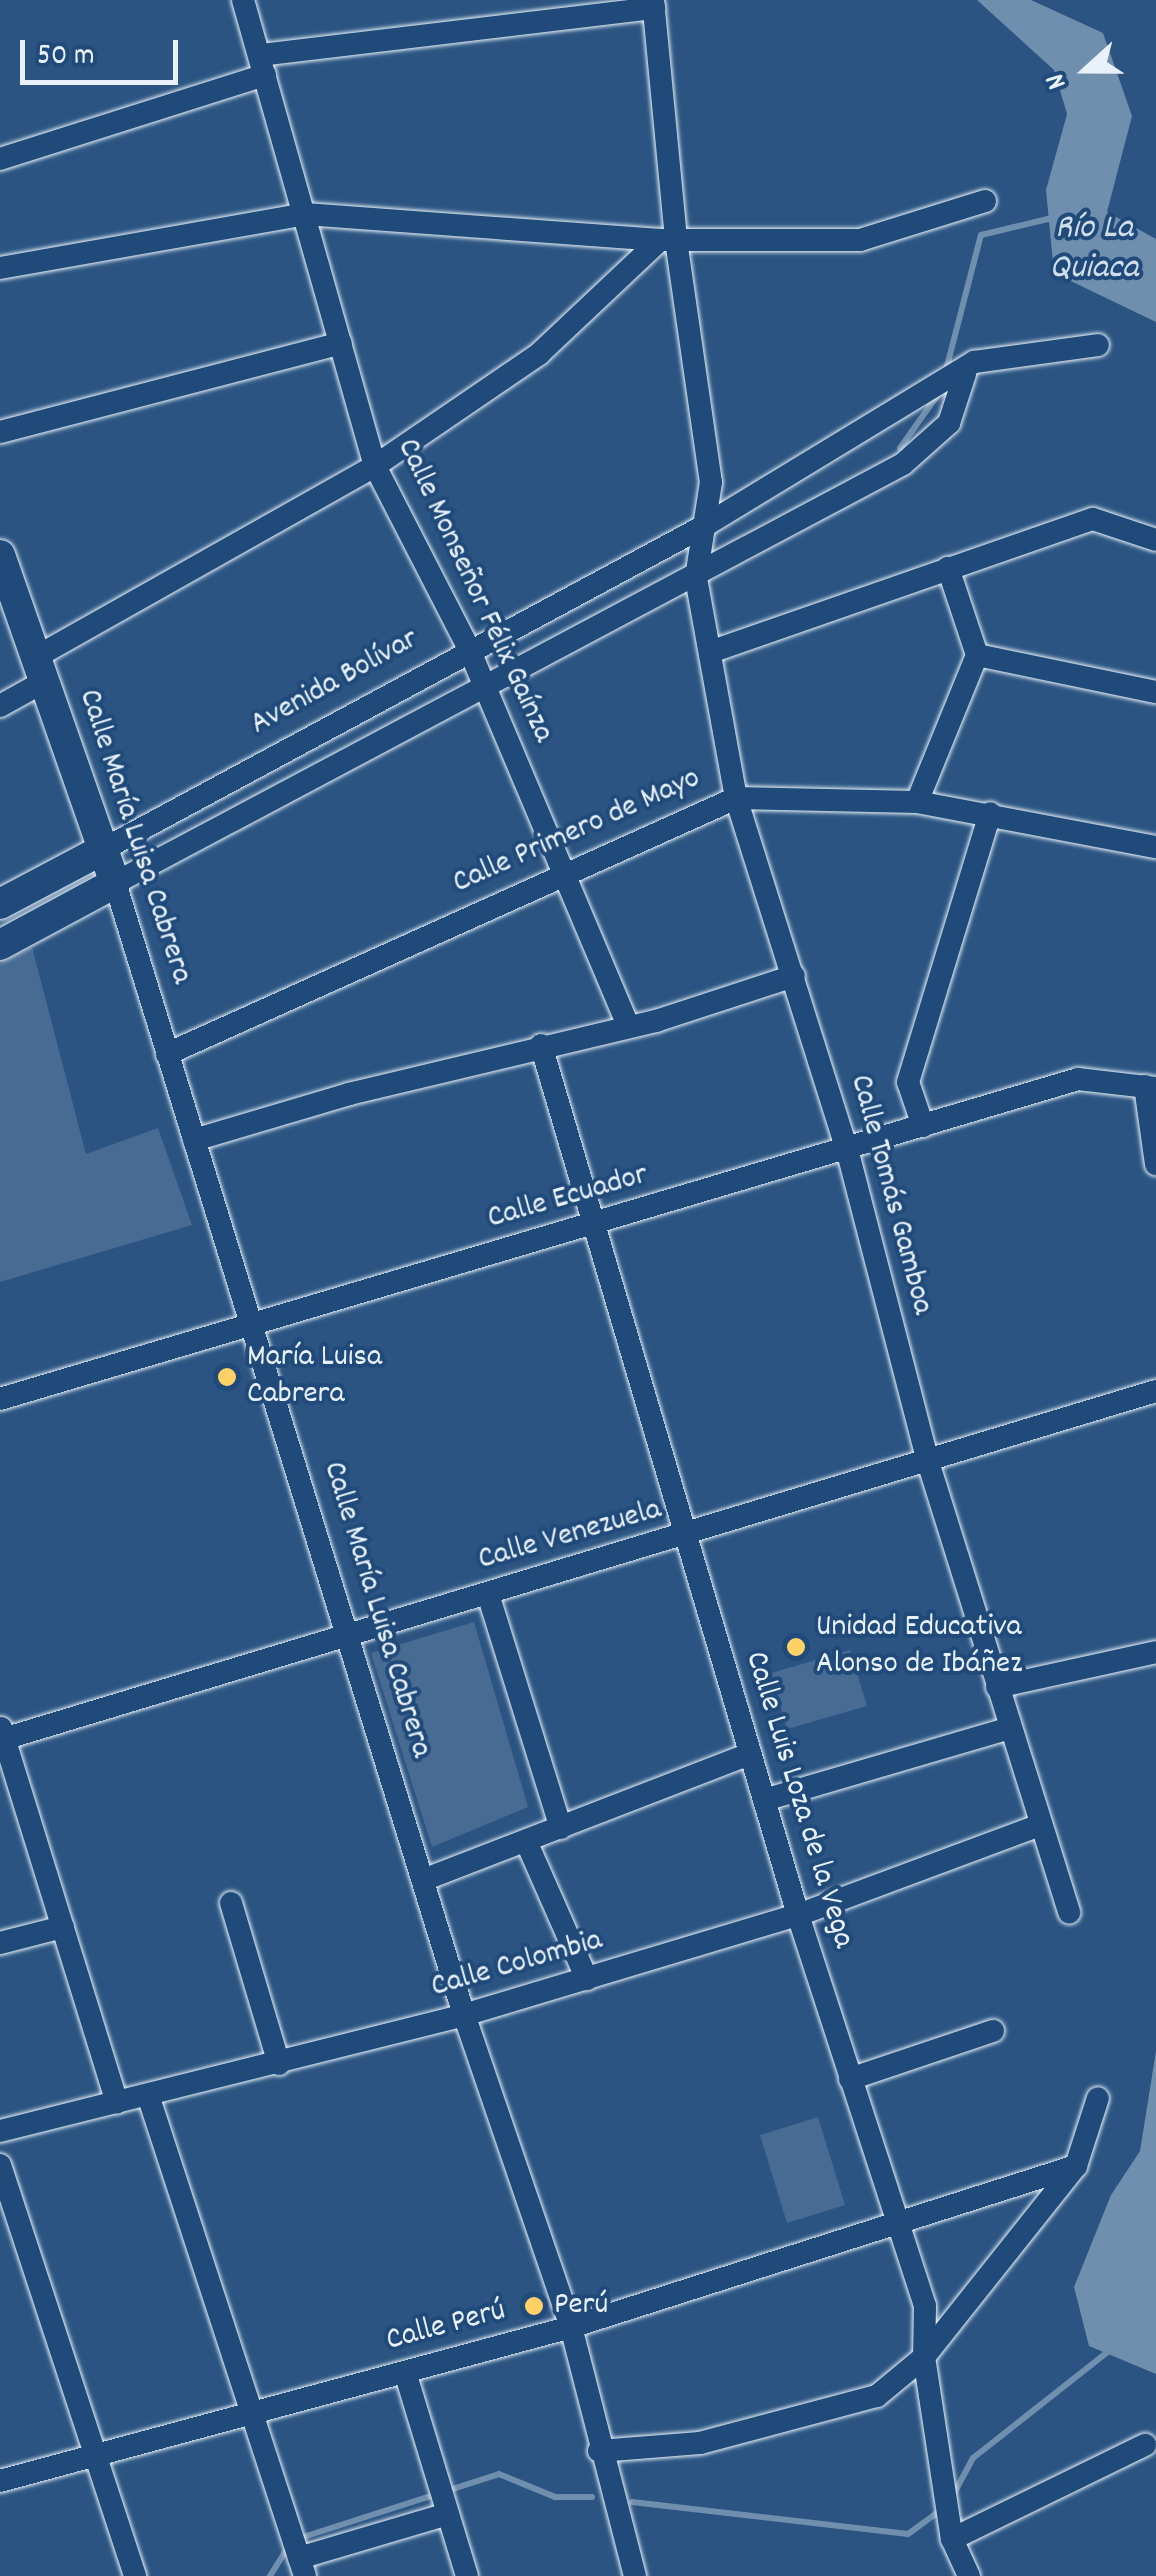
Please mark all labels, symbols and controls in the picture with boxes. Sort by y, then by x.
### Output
scale bar [25,20,182,82]
north arrow [1036,20,1136,120]
text: 50 m [37,36,95,79]
text: N [1037,67,1079,94]
water label: Río La Quiaca [1050,208,1138,290]
street label: Calle Monseñor Félix Gaínza [387,433,561,749]
street label: Avenida Bolívar [244,621,426,745]
street label: Calle María Luisa Cabrera [68,685,200,989]
street label: Calle Primero de Mayo [447,760,707,904]
street label: Calle Tomás Gamboa [840,1071,940,1319]
street label: Calle Ecuador [484,1157,652,1239]
place label: María Luisa Cabrera [247,1340,382,1415]
marker: María Luisa Cabrera [216,1366,238,1388]
street label: Calle María Luisa Cabrera [313,1457,439,1763]
street label: Calle Venezuela [474,1492,666,1580]
place label: Unidad Educativa Alonso de Ibáñez [816,1610,1022,1685]
marker: Unidad Educativa Alonso de Ibáñez [785,1636,807,1658]
street label: Calle Luis Loza de la Vega [735,1647,861,1953]
street label: Calle Colombia [427,1922,607,2008]
place label: Perú [554,2287,608,2325]
street label: Calle Perú [382,2293,510,2361]
marker: Perú [523,2295,545,2317]

